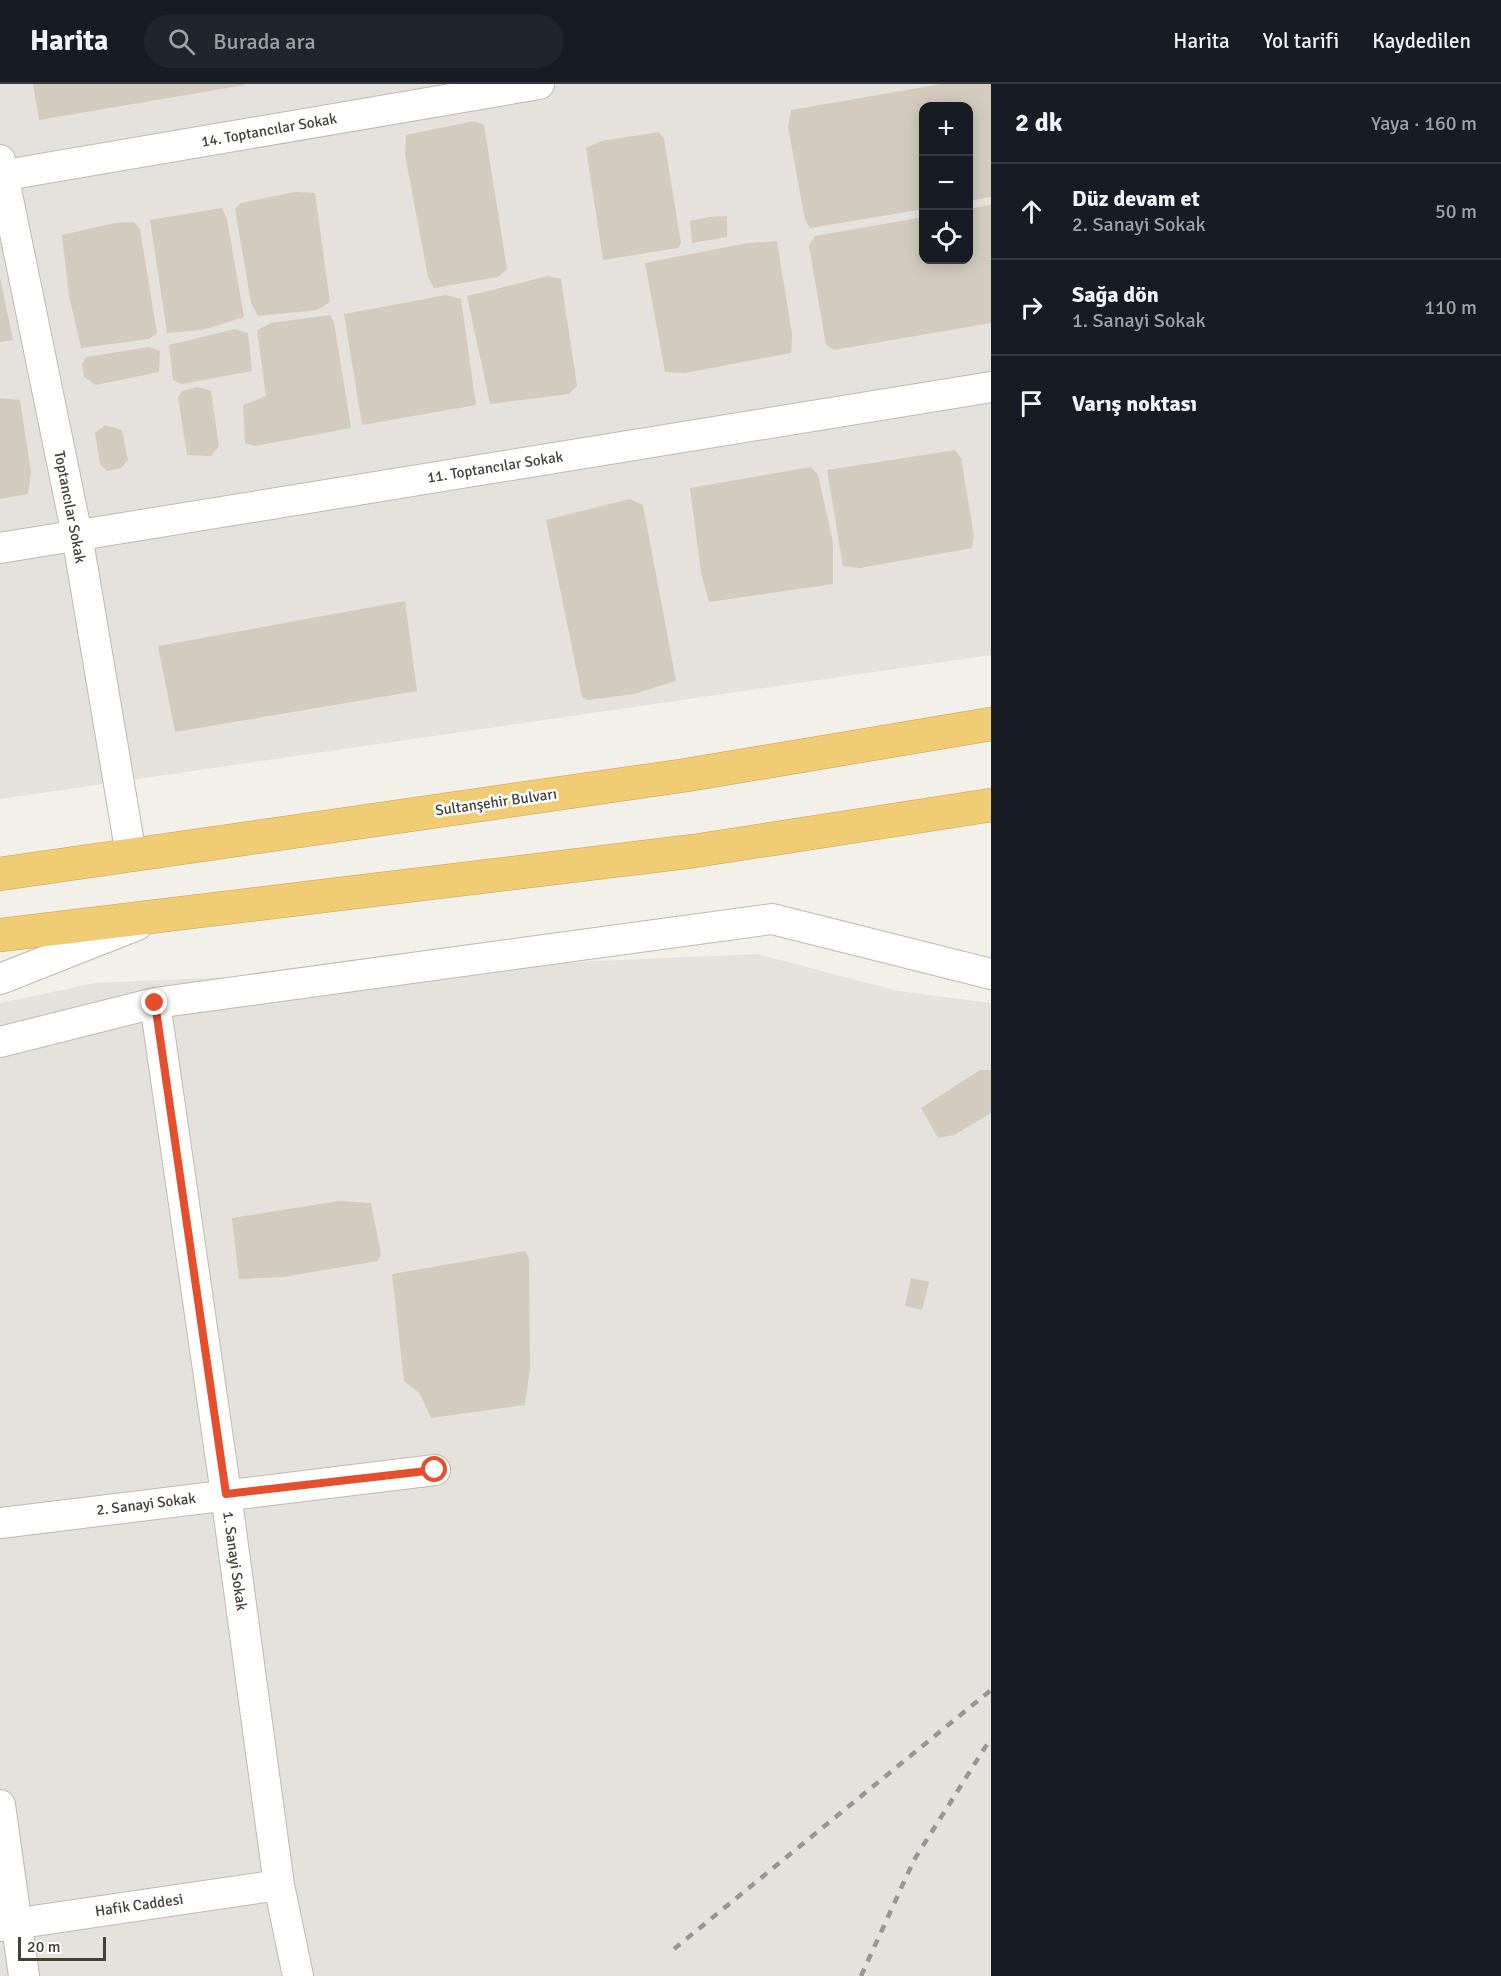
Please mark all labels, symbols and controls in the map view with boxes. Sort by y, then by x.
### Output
search box [144,14,564,68]
text: Harita [30,24,108,58]
icon: search [165,25,198,58]
text: Burada ara [213,28,316,55]
text: Harita [1173,28,1230,54]
text: Yol tarifi [1263,28,1339,54]
text: Kaydedilen [1372,28,1471,54]
map controls [919,102,973,264]
button: + [919,102,973,156]
text: 2 dk [1015,107,1062,139]
street label: 14. Toptancılar Sokak [200,109,339,151]
text: Yaya · 160 m [1371,111,1477,136]
button: − [919,156,973,210]
text: Düz devam et [1072,185,1200,212]
icon: ahead [1015,195,1048,228]
text: 50 m [1435,199,1477,224]
button: locate [919,210,973,264]
text: 2. Sanayi Sokak [1072,212,1206,237]
text: Sağa dön [1072,281,1159,308]
icon: right [1015,291,1048,324]
text: 110 m [1424,295,1477,320]
text: 1. Sanayi Sokak [1072,308,1206,333]
icon: arrive [1015,387,1048,420]
text: Varış noktası [1072,390,1197,417]
street label: 11. Toptancılar Sokak [426,447,565,487]
street label: Toptancılar Sokak [50,449,90,565]
street label: Sultanşehir Bulvarı [434,785,558,819]
route end [141,989,167,1015]
route start [421,1456,447,1482]
street label: 2. Sanayi Sokak [95,1489,197,1519]
street label: 1. Sanayi Sokak [219,1510,251,1612]
street label: Hafik Caddesi [94,1890,184,1920]
scale bar [18,1934,106,1962]
text: 20 m [27,1937,61,1957]

